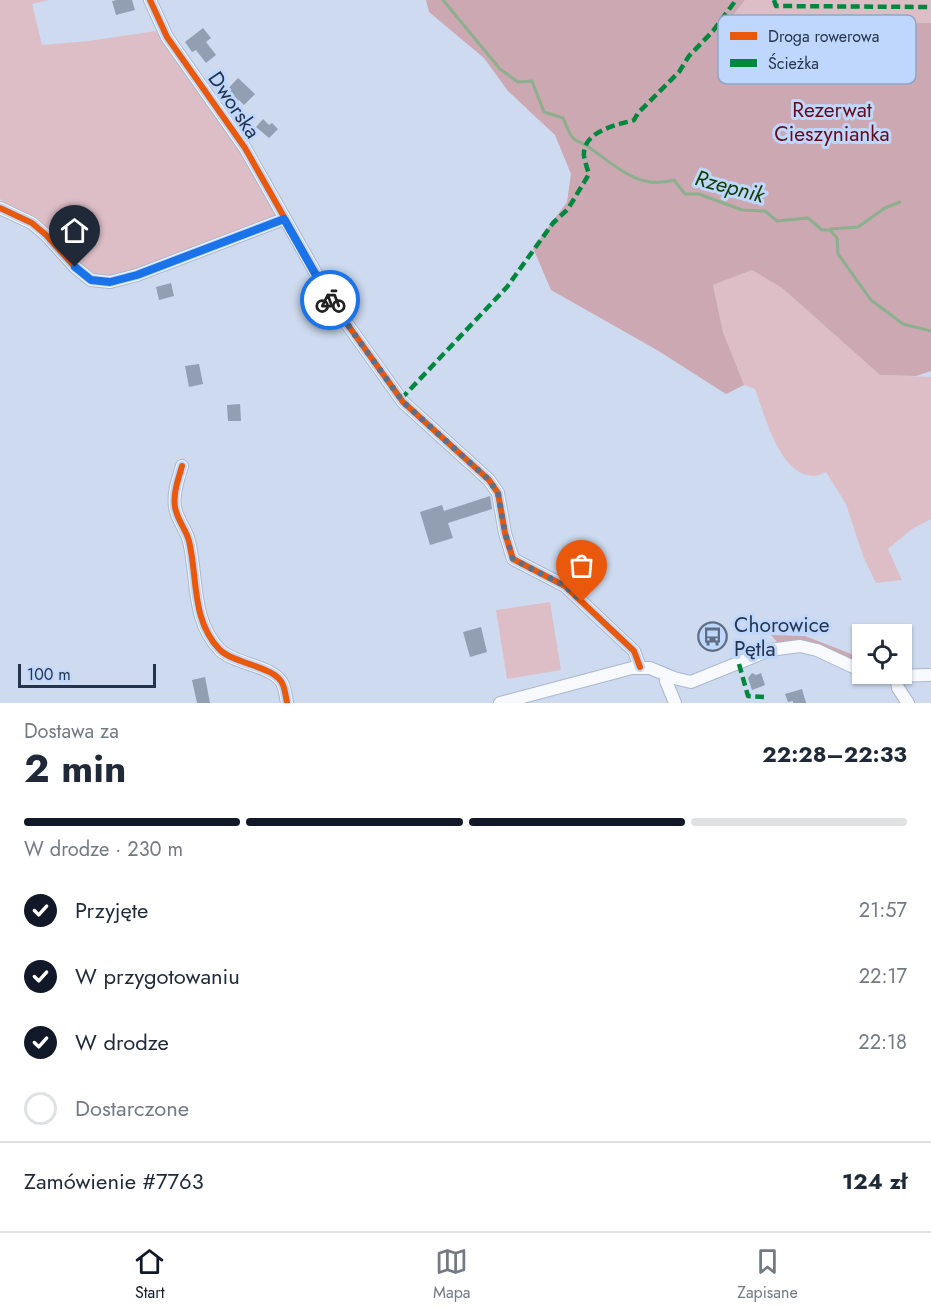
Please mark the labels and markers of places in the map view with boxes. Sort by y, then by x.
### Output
pin [49,205,100,267]
pin [556,540,607,602]
place label: Chorowice Pętla [734,610,830,664]
bus stop icon: Chorowice Pętla [697,621,729,653]

